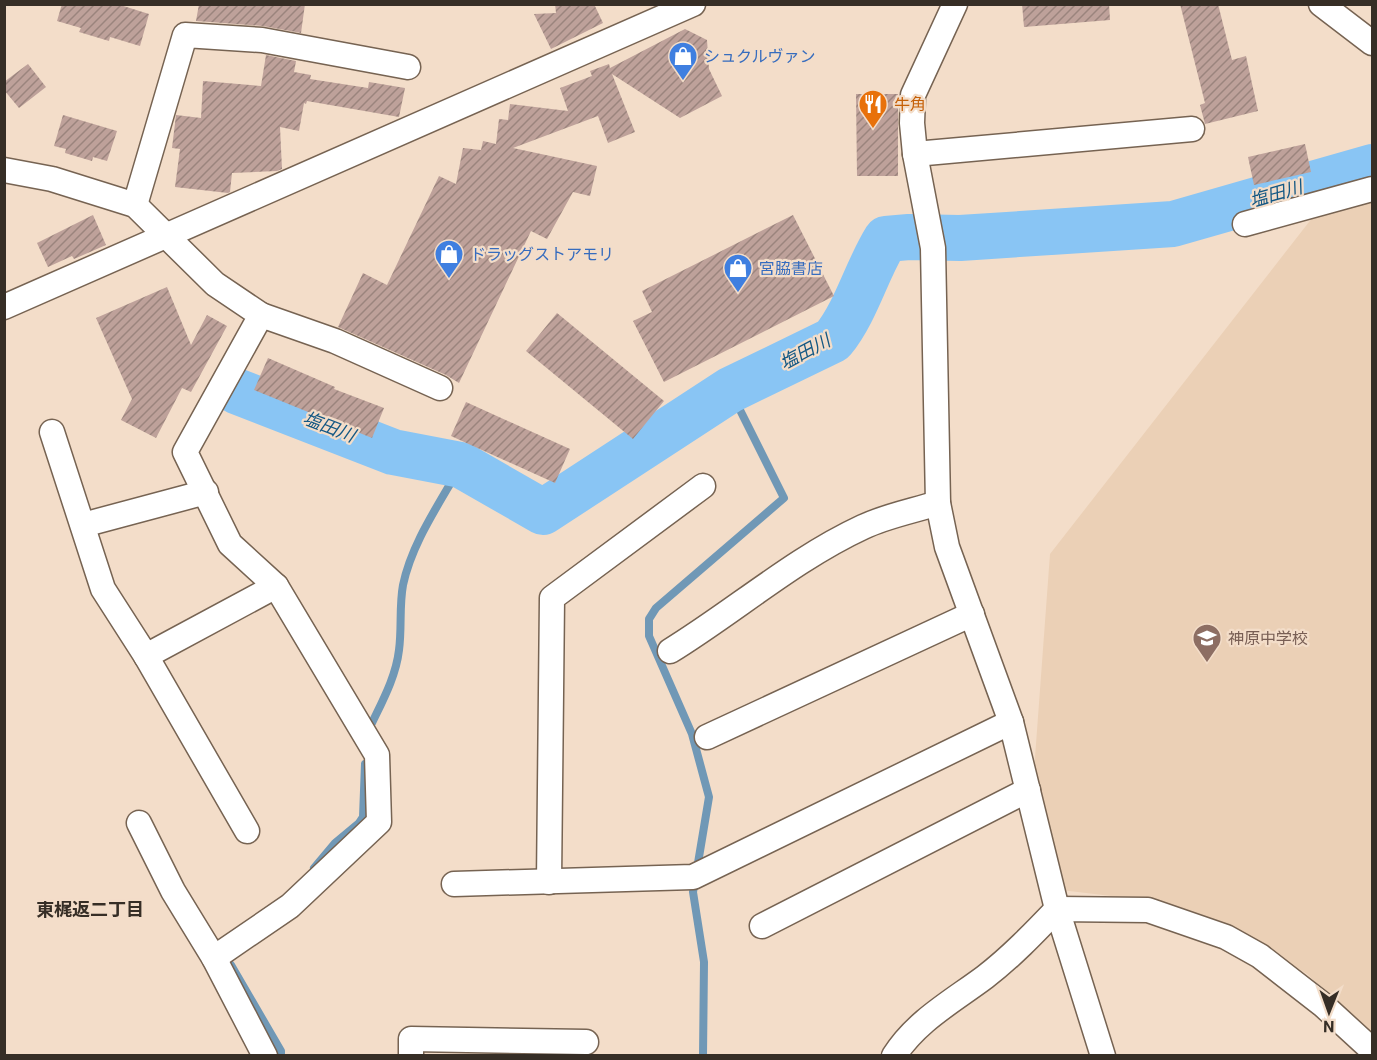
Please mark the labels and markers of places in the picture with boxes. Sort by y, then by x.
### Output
shop icon: シュクルヴァン [667,40,699,82]
place label: シュクルヴァン [704,47,816,66]
restaurant icon: 牛角 [857,88,889,130]
place label: 牛角 [894,95,926,114]
shop icon: ドラッグストアモリ [433,238,465,280]
place label: ドラッグストアモリ [470,245,614,264]
shop icon: 宮脇書店 [722,252,754,294]
place label: 宮脇書店 [759,259,823,278]
school or university icon: 神原中学校 [1191,622,1223,664]
place label: 神原中学校 [1228,629,1308,648]

